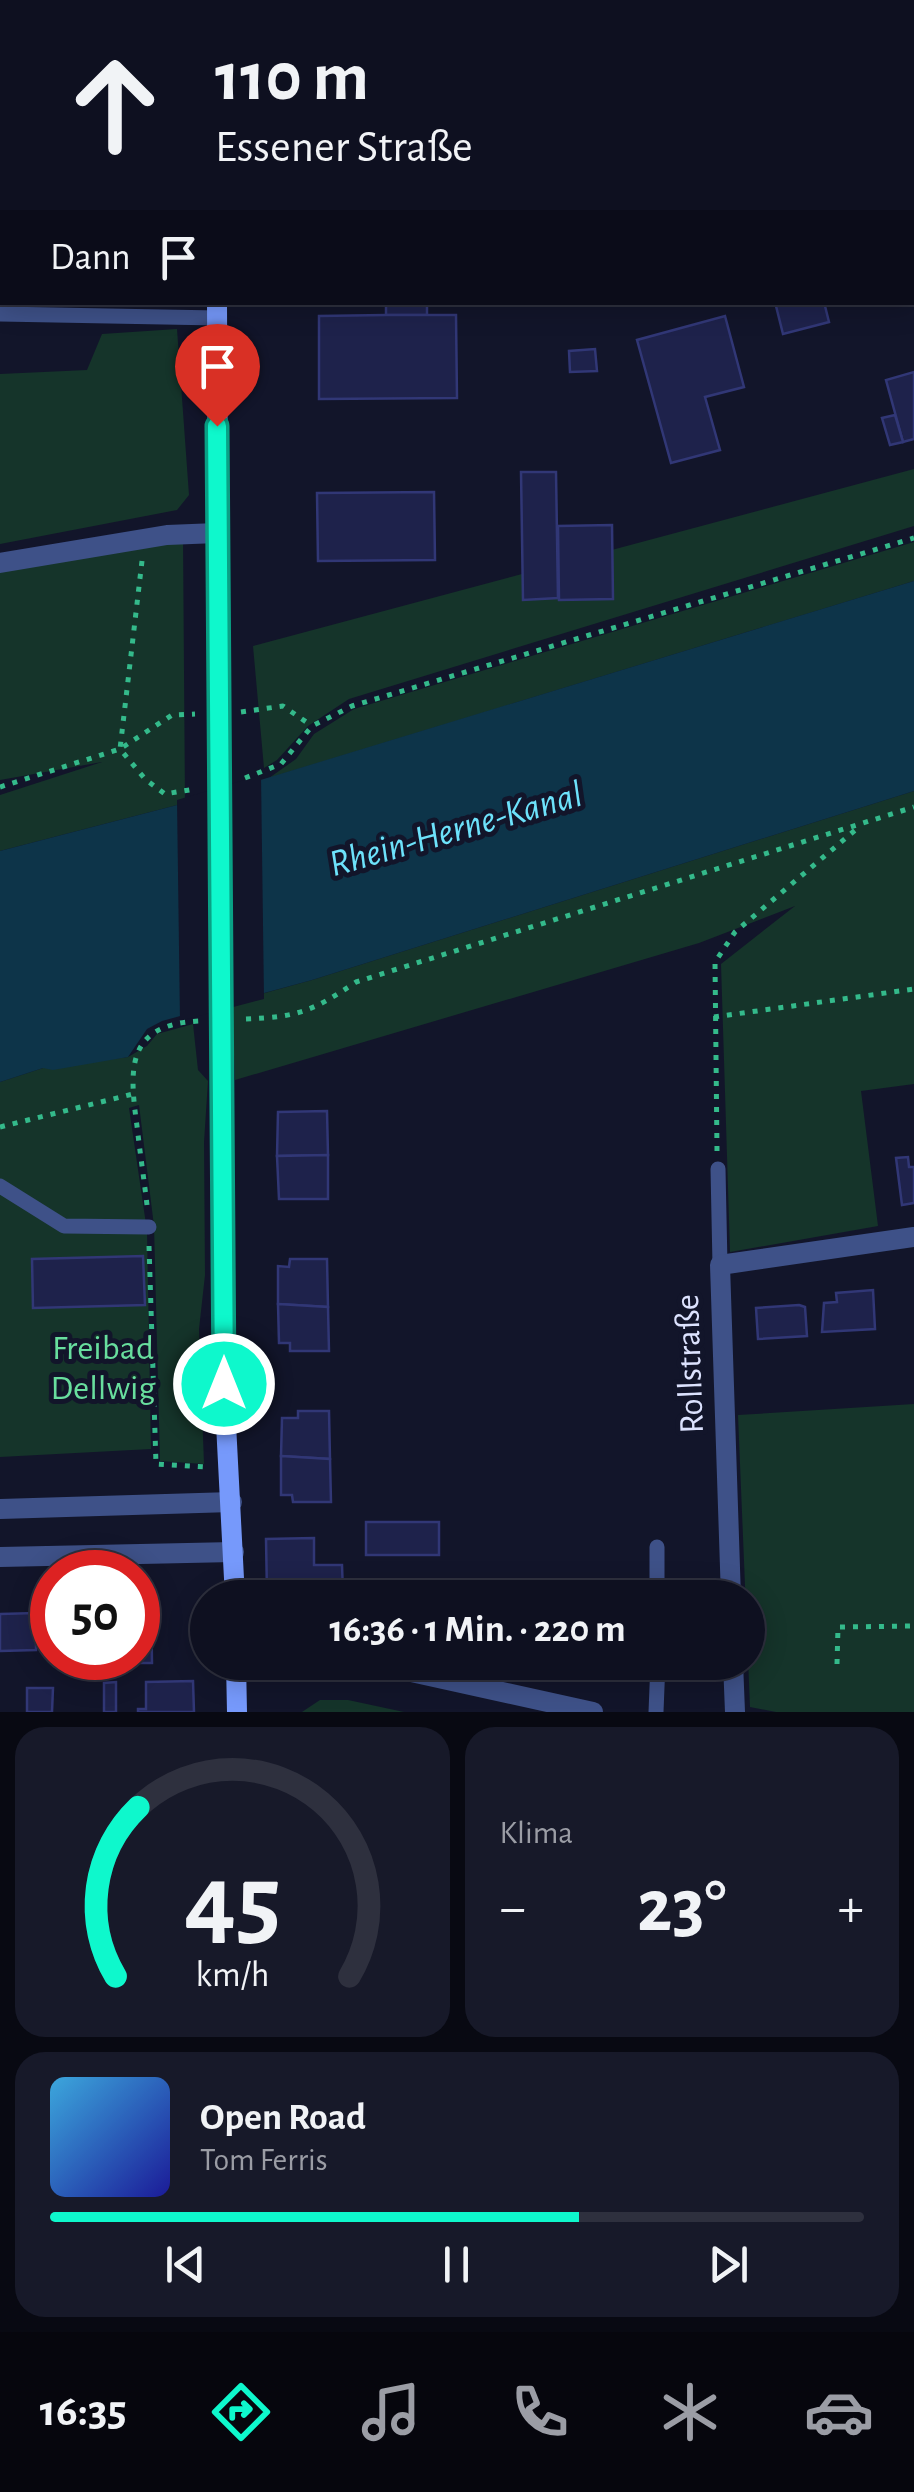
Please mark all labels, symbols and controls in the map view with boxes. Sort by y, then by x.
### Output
icon: ahead [50,40,180,170]
text: 110 m [215,43,369,113]
text: Essener Straße [215,125,473,170]
icon: arrive [151,230,206,285]
text: Dann [50,239,131,277]
pin [175,324,260,427]
icon: arrive [190,339,245,394]
water label: Rhein-Herne-Kanal [325,776,587,884]
street label: Rollstraße [670,1294,710,1434]
park label: Freibad Dellwig [50,1331,156,1406]
position arrow [172,1332,276,1436]
speed limit sign: 50 [30,1550,160,1680]
text: 16:36 · 1 Min. · 220 m [329,1611,626,1649]
text: Klima [500,1817,573,1849]
text: 45 [184,1851,281,1955]
text: 23° [637,1870,727,1945]
text: − [500,1881,526,1936]
text: + [838,1881,864,1936]
text: km/h [195,1957,269,1993]
text: Open Road [200,2099,366,2137]
text: Tom Ferris [200,2144,328,2176]
icon: previous [158,2237,213,2292]
icon: pause [429,2237,484,2292]
icon: next [701,2237,756,2292]
icon: directions [206,2377,276,2447]
icon: music [356,2377,426,2447]
icon: phone [505,2377,575,2447]
icon: climate [655,2377,725,2447]
icon: car [804,2377,874,2447]
text: 16:35 [40,2389,127,2434]

